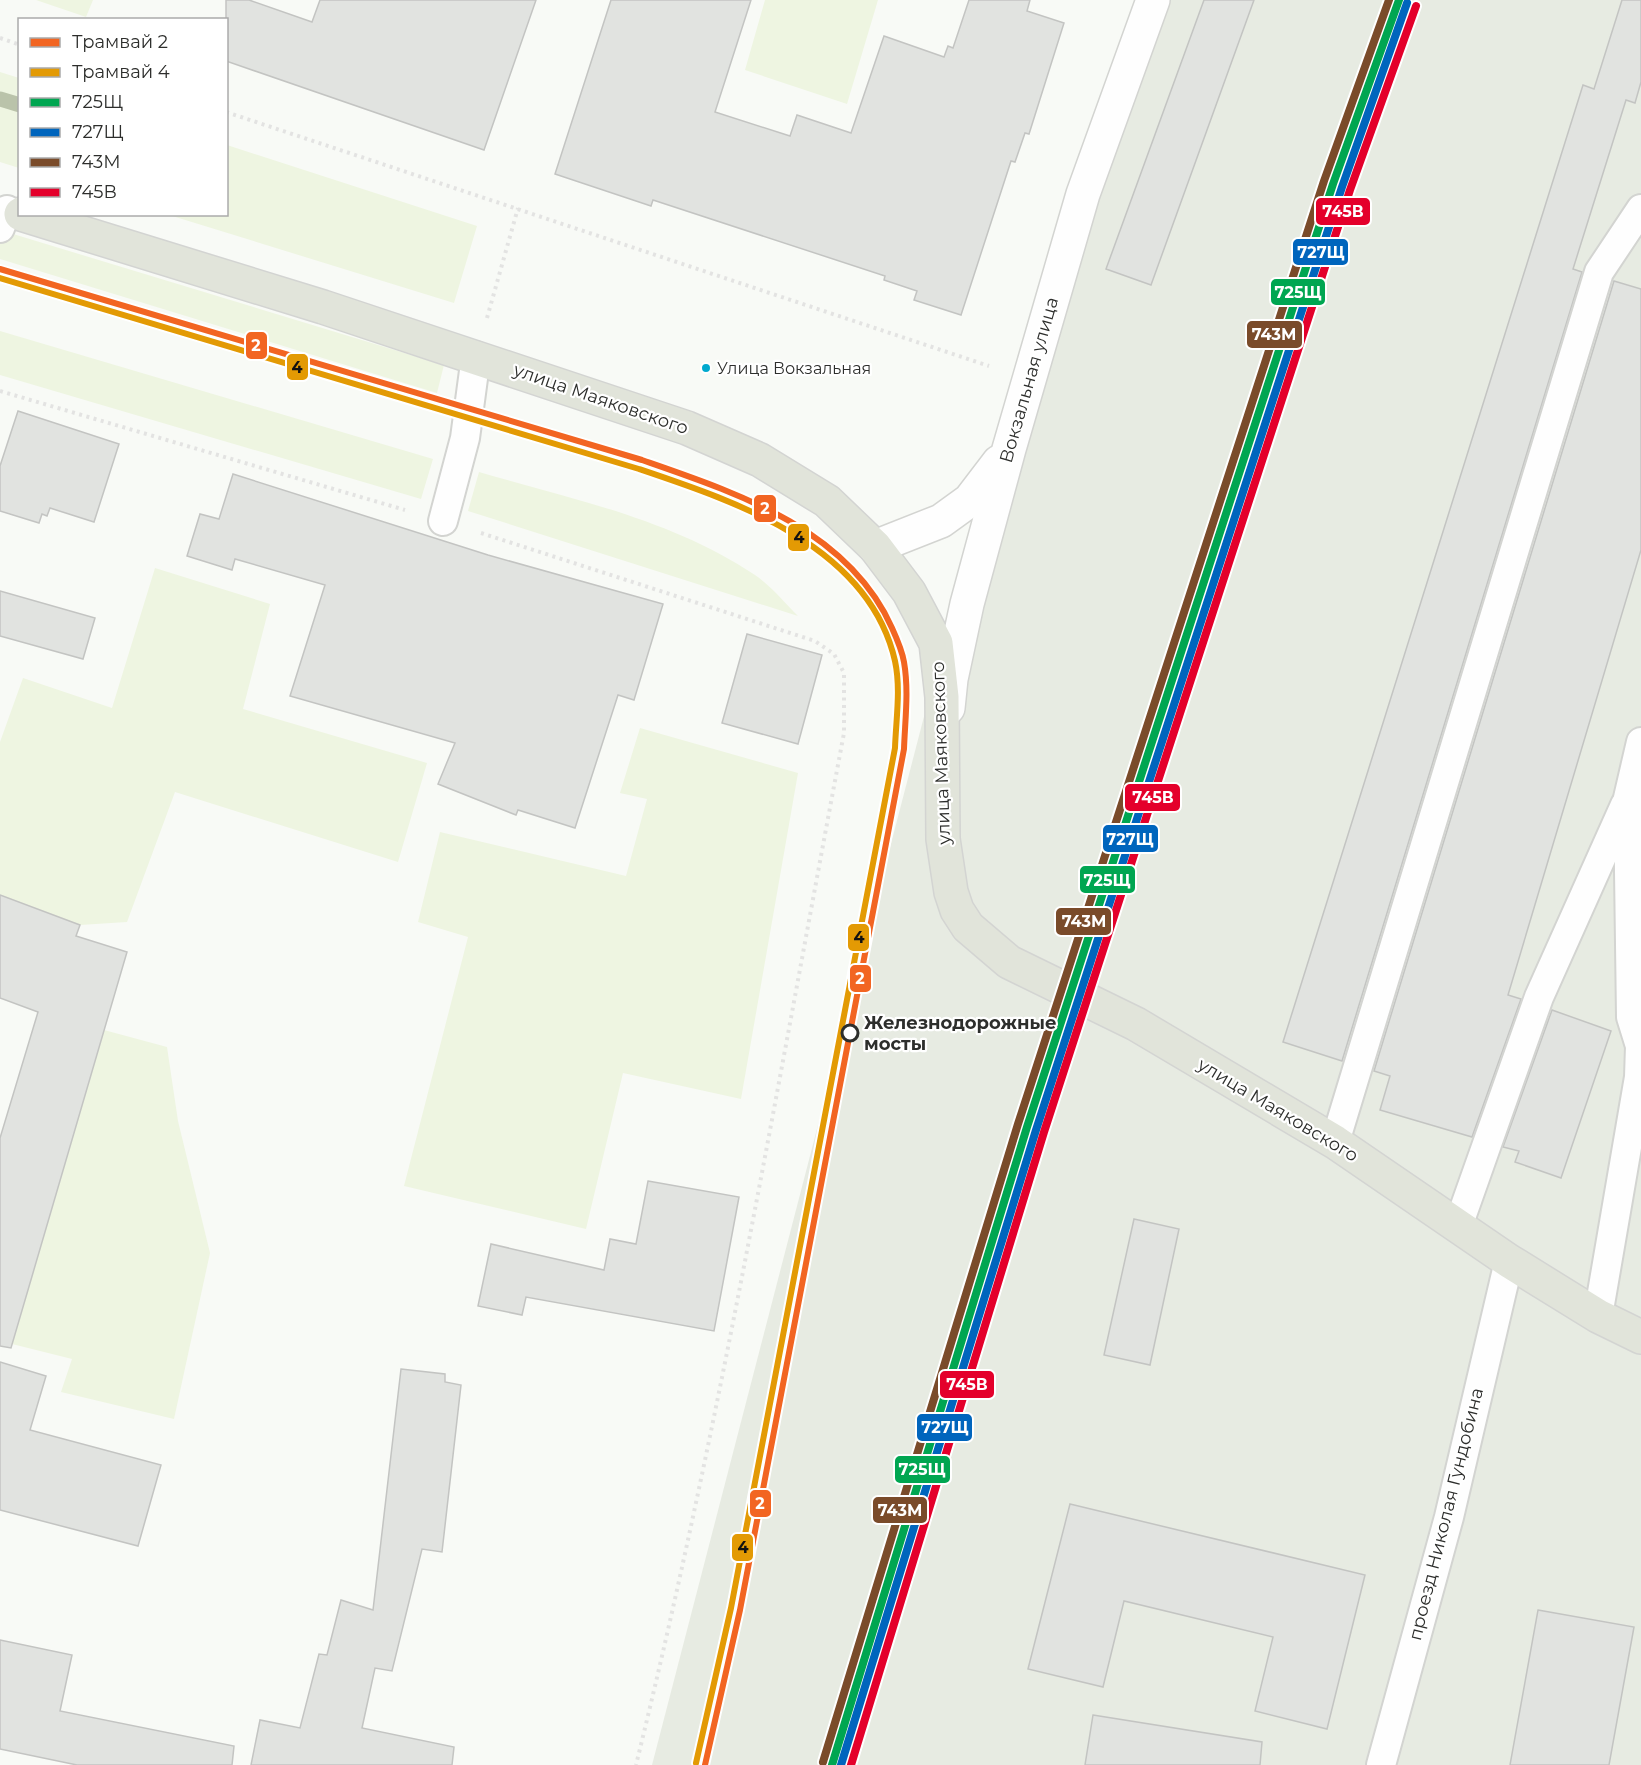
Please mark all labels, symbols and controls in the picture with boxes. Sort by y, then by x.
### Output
legend [18,18,228,216]
text: Трамвай 2 [72,31,168,53]
text: Трамвай 4 [72,61,170,83]
text: 725Щ [72,91,123,113]
text: 727Щ [72,121,124,143]
text: 743М [72,151,121,173]
text: 745В [72,181,117,203]
line badge: 745В [1315,197,1371,226]
text: 745В [1322,202,1364,221]
line badge: 727Щ [1292,238,1349,266]
text: 727Щ [1297,243,1345,262]
line badge: 725Щ [1270,278,1326,306]
text: 725Щ [1275,283,1321,302]
street label: Вокзальная улица [995,295,1063,465]
line badge: 743М [1246,320,1303,349]
text: 743М [1252,325,1296,344]
line badge: 2 [245,331,268,360]
text: 2 [251,336,261,355]
line badge: 4 [286,353,309,381]
text: 4 [291,358,303,377]
street label: улица Маяковского [510,358,691,439]
place label: Улица Вокзальная [717,359,871,378]
marker: Улица Вокзальная [700,362,712,374]
line badge: 2 [753,494,777,523]
text: 2 [760,499,770,518]
line badge: 4 [787,523,810,552]
text: 4 [793,528,805,547]
street label: улица Маяковского [927,661,955,846]
line badge: 745В [1124,783,1181,812]
text: 745В [1132,788,1174,807]
line badge: 727Щ [1102,824,1159,853]
text: 727Щ [1106,830,1154,849]
line badge: 725Щ [1079,865,1136,894]
text: 725Щ [1084,871,1130,890]
line badge: 743М [1055,907,1112,936]
text: 743М [1062,912,1106,931]
line badge: 4 [847,923,870,952]
text: 4 [853,928,865,947]
line badge: 2 [849,964,872,993]
text: 2 [855,969,865,988]
place label: Железнодорожные мосты [864,1012,1057,1055]
marker: Железнодорожные мосты [841,1024,859,1042]
street label: улица Маяковского [1193,1053,1362,1167]
line badge: 745В [939,1370,995,1399]
text: 745В [946,1375,988,1394]
street label: проезд Николая Гундобина [1404,1385,1488,1643]
line badge: 727Щ [916,1413,973,1442]
text: 727Щ [921,1418,969,1437]
line badge: 725Щ [894,1455,951,1484]
text: 725Щ [899,1460,945,1479]
line badge: 2 [749,1489,772,1518]
text: 2 [755,1494,765,1513]
line badge: 743М [872,1496,928,1524]
text: 743М [878,1501,922,1520]
line badge: 4 [731,1533,754,1562]
text: 4 [737,1538,749,1557]

